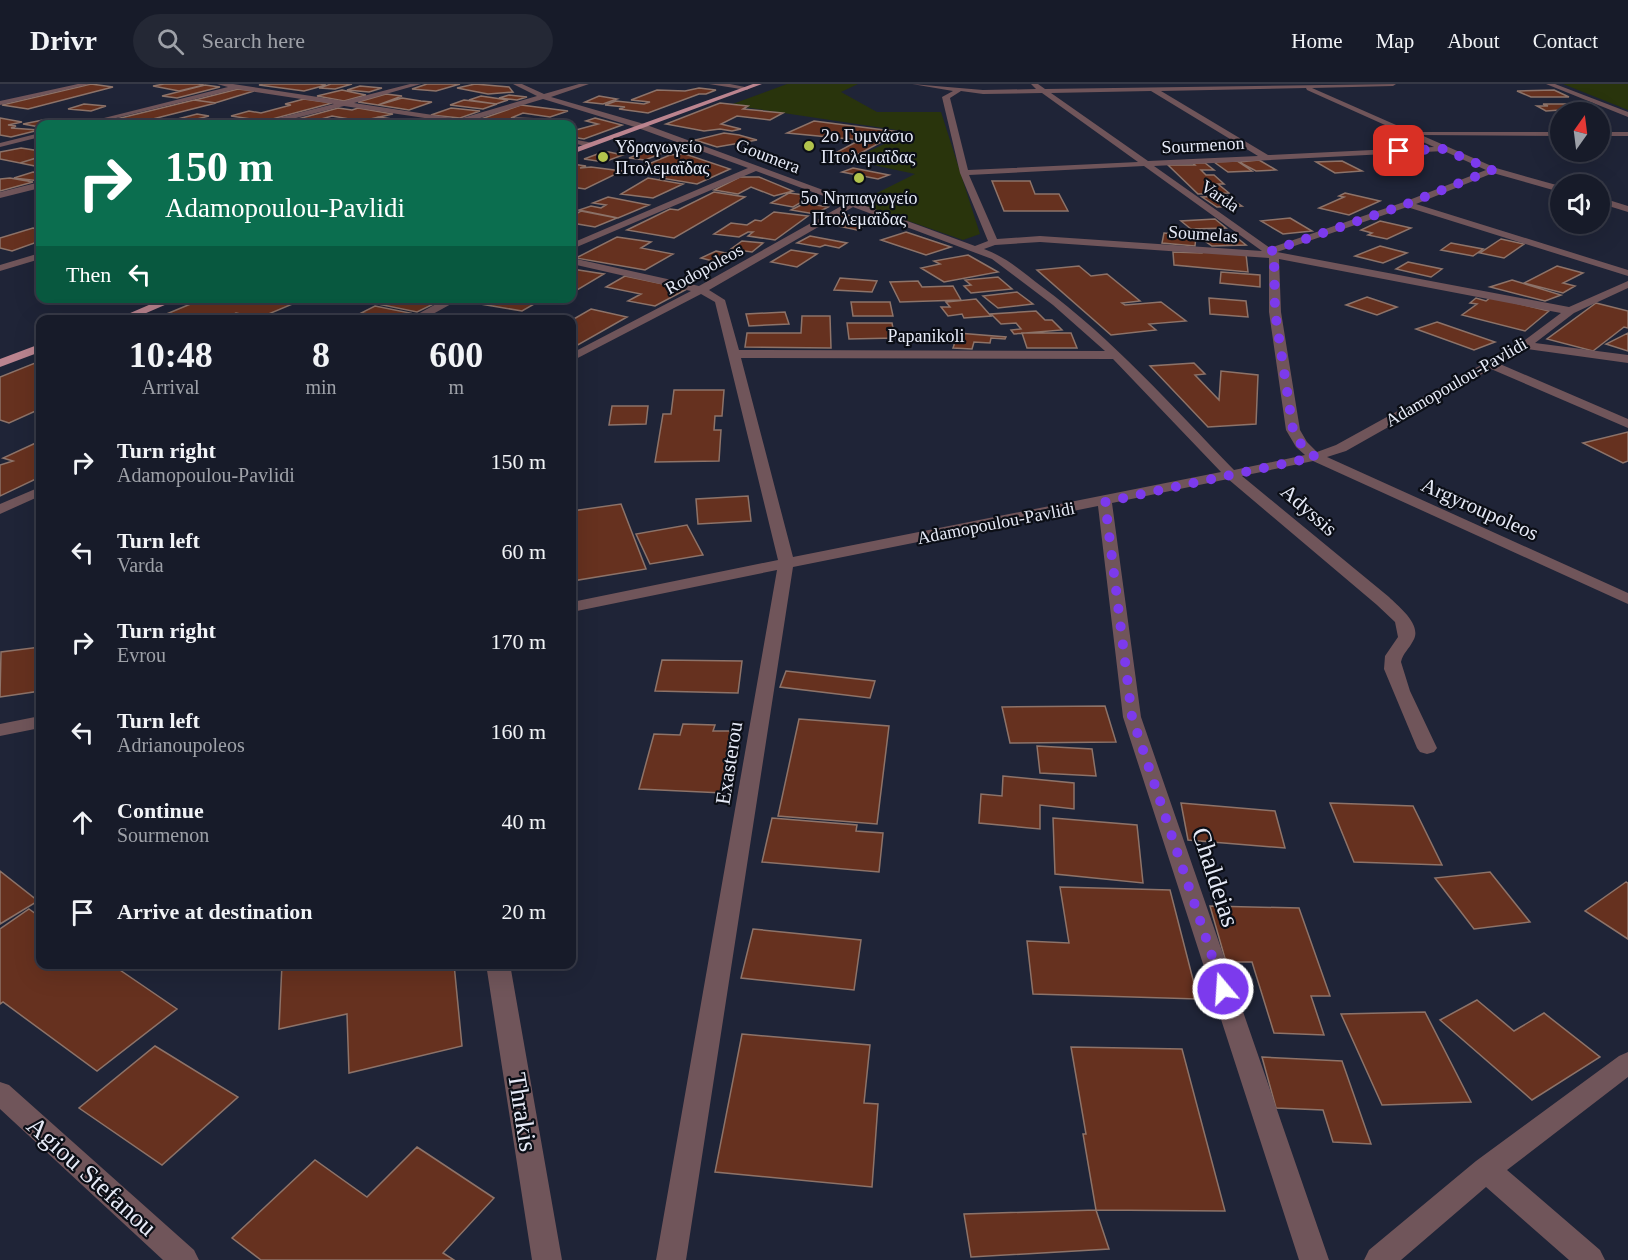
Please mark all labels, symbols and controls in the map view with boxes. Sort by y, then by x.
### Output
search box [133,14,553,68]
text: Drivr [30,25,97,56]
icon: search [154,25,187,58]
text: Search here [202,28,305,53]
text: Home [1291,29,1343,53]
text: Map [1376,29,1414,53]
text: About [1447,29,1500,53]
text: Contact [1533,29,1598,53]
north arrow [1550,102,1610,162]
map controls [1550,102,1610,234]
pin [1373,125,1424,176]
place label: 2ο Γυμνάσιο Πτολεμαΐδας [821,126,915,167]
street label: Sourmenon [1161,133,1245,157]
icon: arrive [1382,134,1415,167]
street label: Goumera [733,135,803,177]
place label: Υδραγωγείο Πτολεμαΐδας [615,137,709,178]
marker: 2ο Γυμνάσιο Πτολεμαΐδας [802,139,816,153]
icon: right [66,144,144,222]
text: 150 m [165,144,274,190]
marker: Υδραγωγείο Πτολεμαΐδας [596,150,610,164]
marker: 5ο Νηπιαγωγείο Πτολεμαΐδας [852,171,866,185]
button: sound [1550,174,1610,234]
street label: Varda [1197,176,1243,216]
place label: 5ο Νηπιαγωγείο Πτολεμαΐδας [800,188,918,229]
text: Adamopoulou-Pavlidi [165,193,405,223]
street label: Soumelas [1167,222,1239,246]
street label: Rodopoleos [662,239,746,299]
icon: left [123,258,156,291]
text: Then [66,262,111,287]
street label: Papanikoli [888,326,965,346]
street label: Adamopoulou-Pavlidi [1382,333,1530,431]
text: 10:48 [129,335,213,375]
text: 8 [312,335,330,375]
text: 600 [429,335,483,375]
text: Arrival [142,376,200,398]
text: min [305,376,337,398]
text: m [449,376,464,398]
text: Turn right [117,438,216,463]
icon: right [66,446,99,479]
text: 150 m [490,449,546,474]
text: Adamopoulou-Pavlidi [117,464,295,486]
street label: Argyroupoleos [1418,472,1542,546]
street label: Adyssis [1276,479,1342,541]
street label: Adamopoulou-Pavlidi [916,498,1076,548]
text: Turn left [117,528,200,553]
icon: left [66,536,99,569]
text: 60 m [501,539,546,564]
text: Varda [117,554,164,576]
text: Turn right [117,618,216,643]
icon: right [66,626,99,659]
text: 170 m [490,629,546,654]
text: Evrou [117,644,166,666]
text: Turn left [117,708,200,733]
icon: left [66,716,99,749]
text: 160 m [490,719,546,744]
street label: Exasterou [711,719,747,806]
text: Adrianoupoleos [117,734,245,756]
text: Continue [117,798,204,823]
icon: ahead [66,806,99,839]
text: 40 m [501,809,546,834]
text: Sourmenon [117,824,209,846]
street label: Chaldeias [1186,824,1245,930]
icon: arrive [66,896,99,929]
text: Arrive at destination [117,899,313,924]
text: 20 m [501,899,546,924]
position arrow [1191,957,1255,1021]
street label: Thrakis [502,1071,543,1154]
street label: Agiou Stefanou [21,1111,162,1242]

